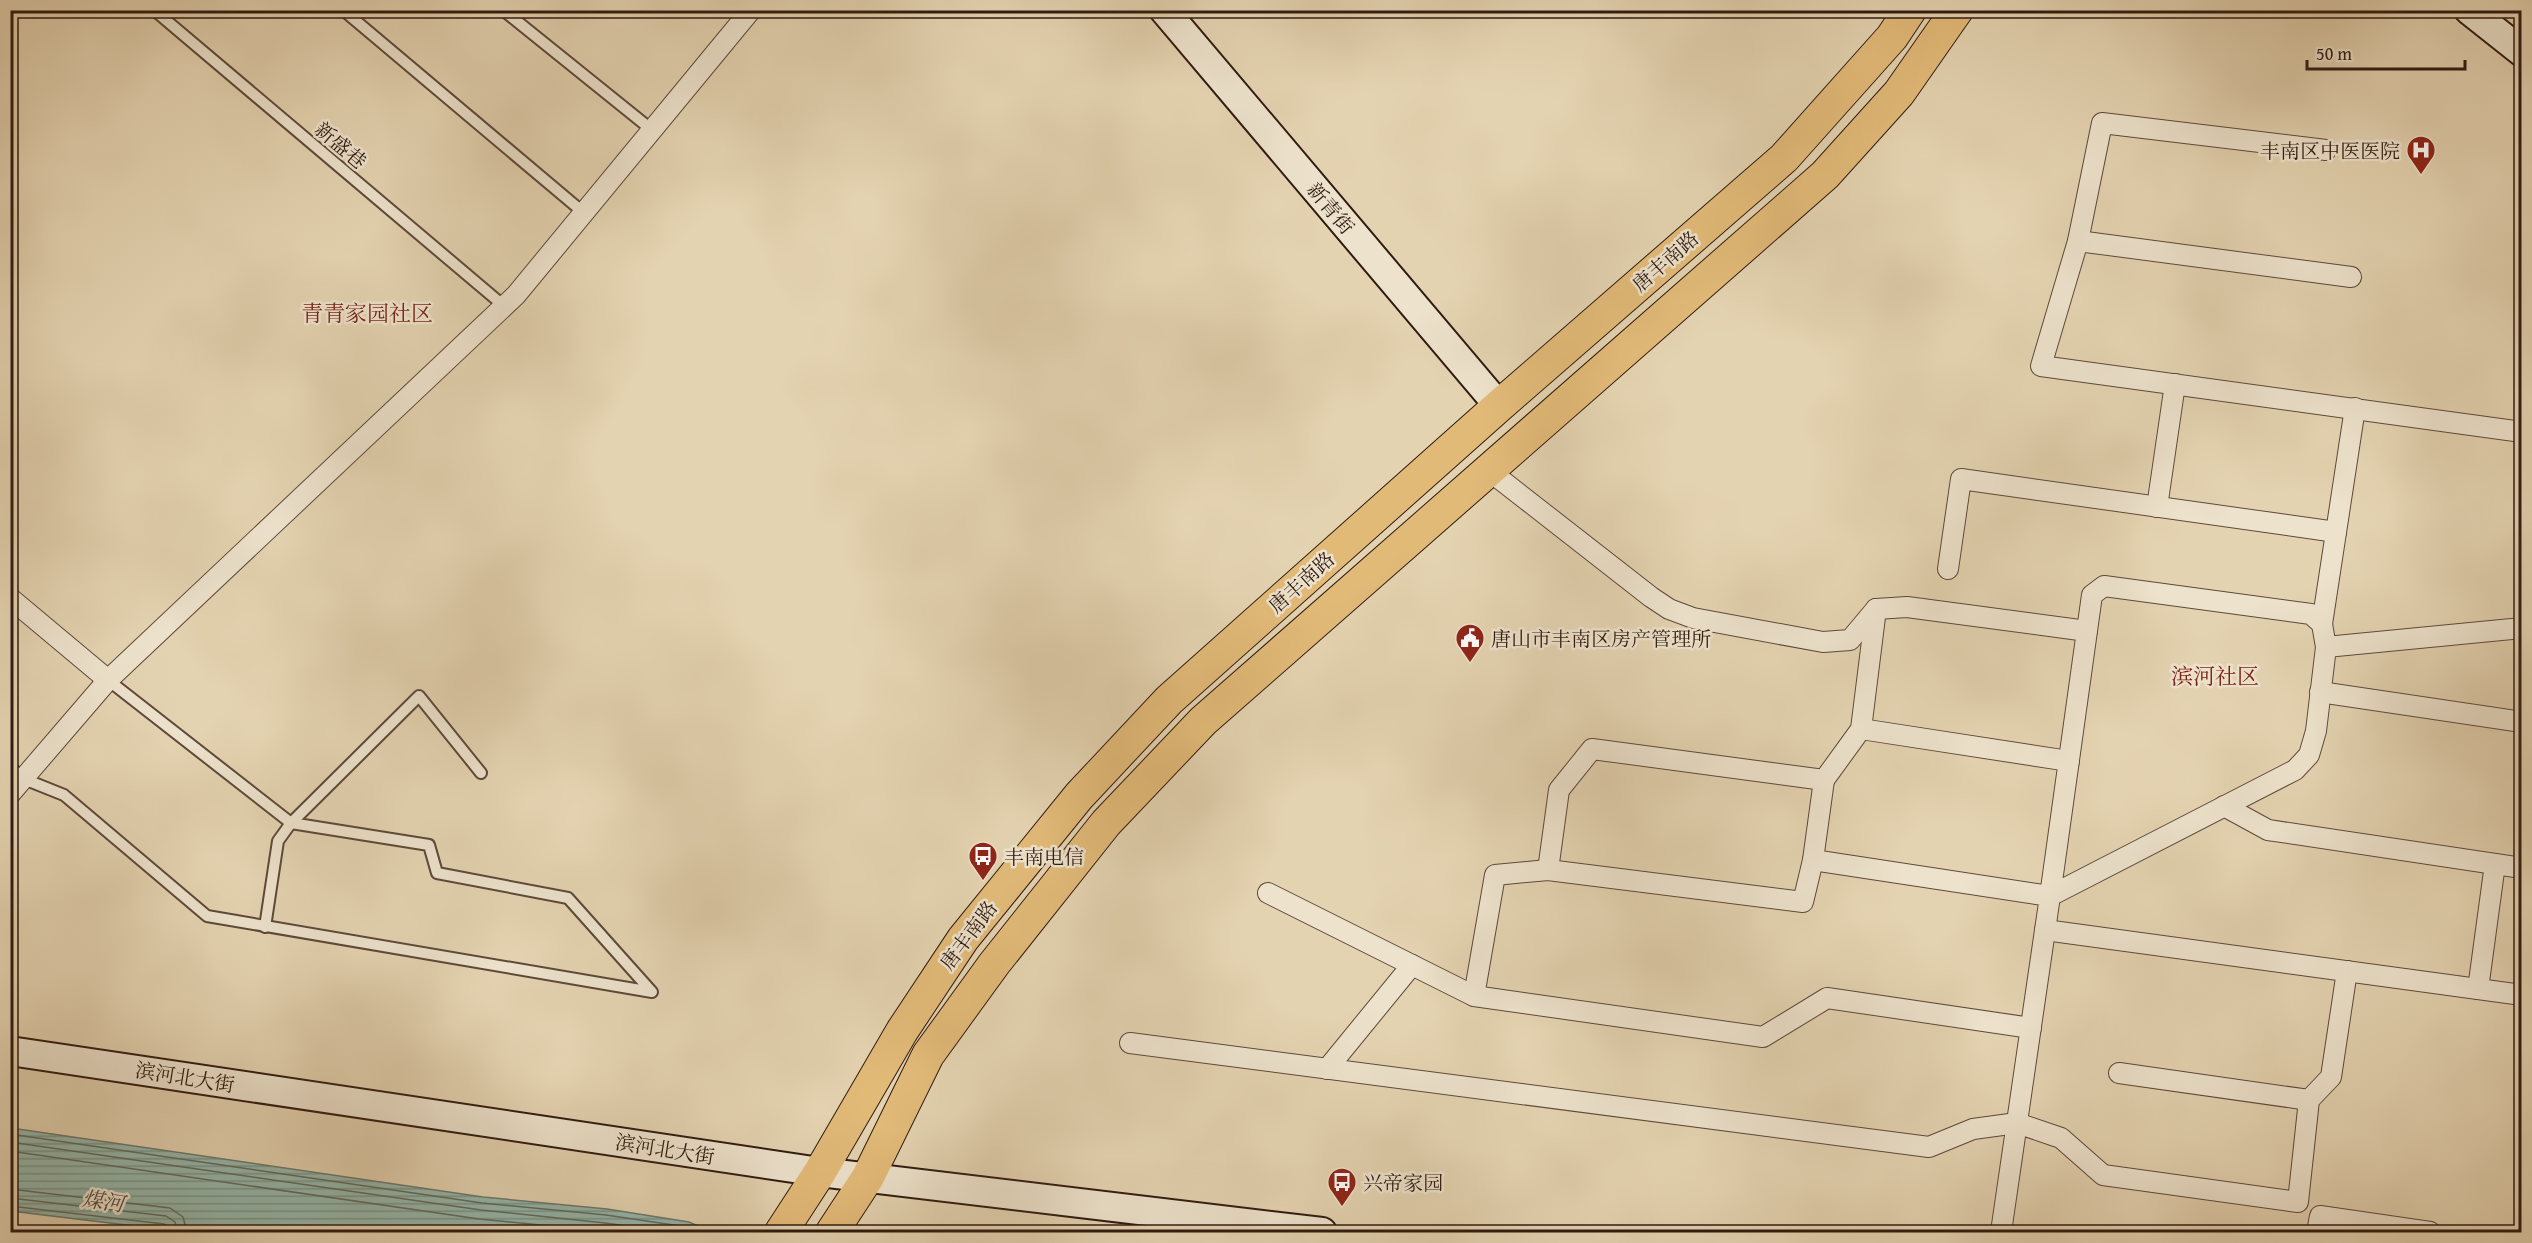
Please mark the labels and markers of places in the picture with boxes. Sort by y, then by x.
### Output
hospital icon: 丰南区中医医院 [2405,134,2437,176]
place label: 丰南区中医医院 [2260,136,2400,165]
public building icon: 唐山市丰南区房产管理所 [1454,622,1486,664]
place label: 唐山市丰南区房产管理所 [1491,624,1711,653]
bus stop icon: 丰南电信 [967,840,999,882]
place label: 丰南电信 [1004,842,1084,871]
bus stop icon: 兴帝家园 [1326,1166,1358,1208]
place label: 兴帝家园 [1363,1168,1443,1197]

